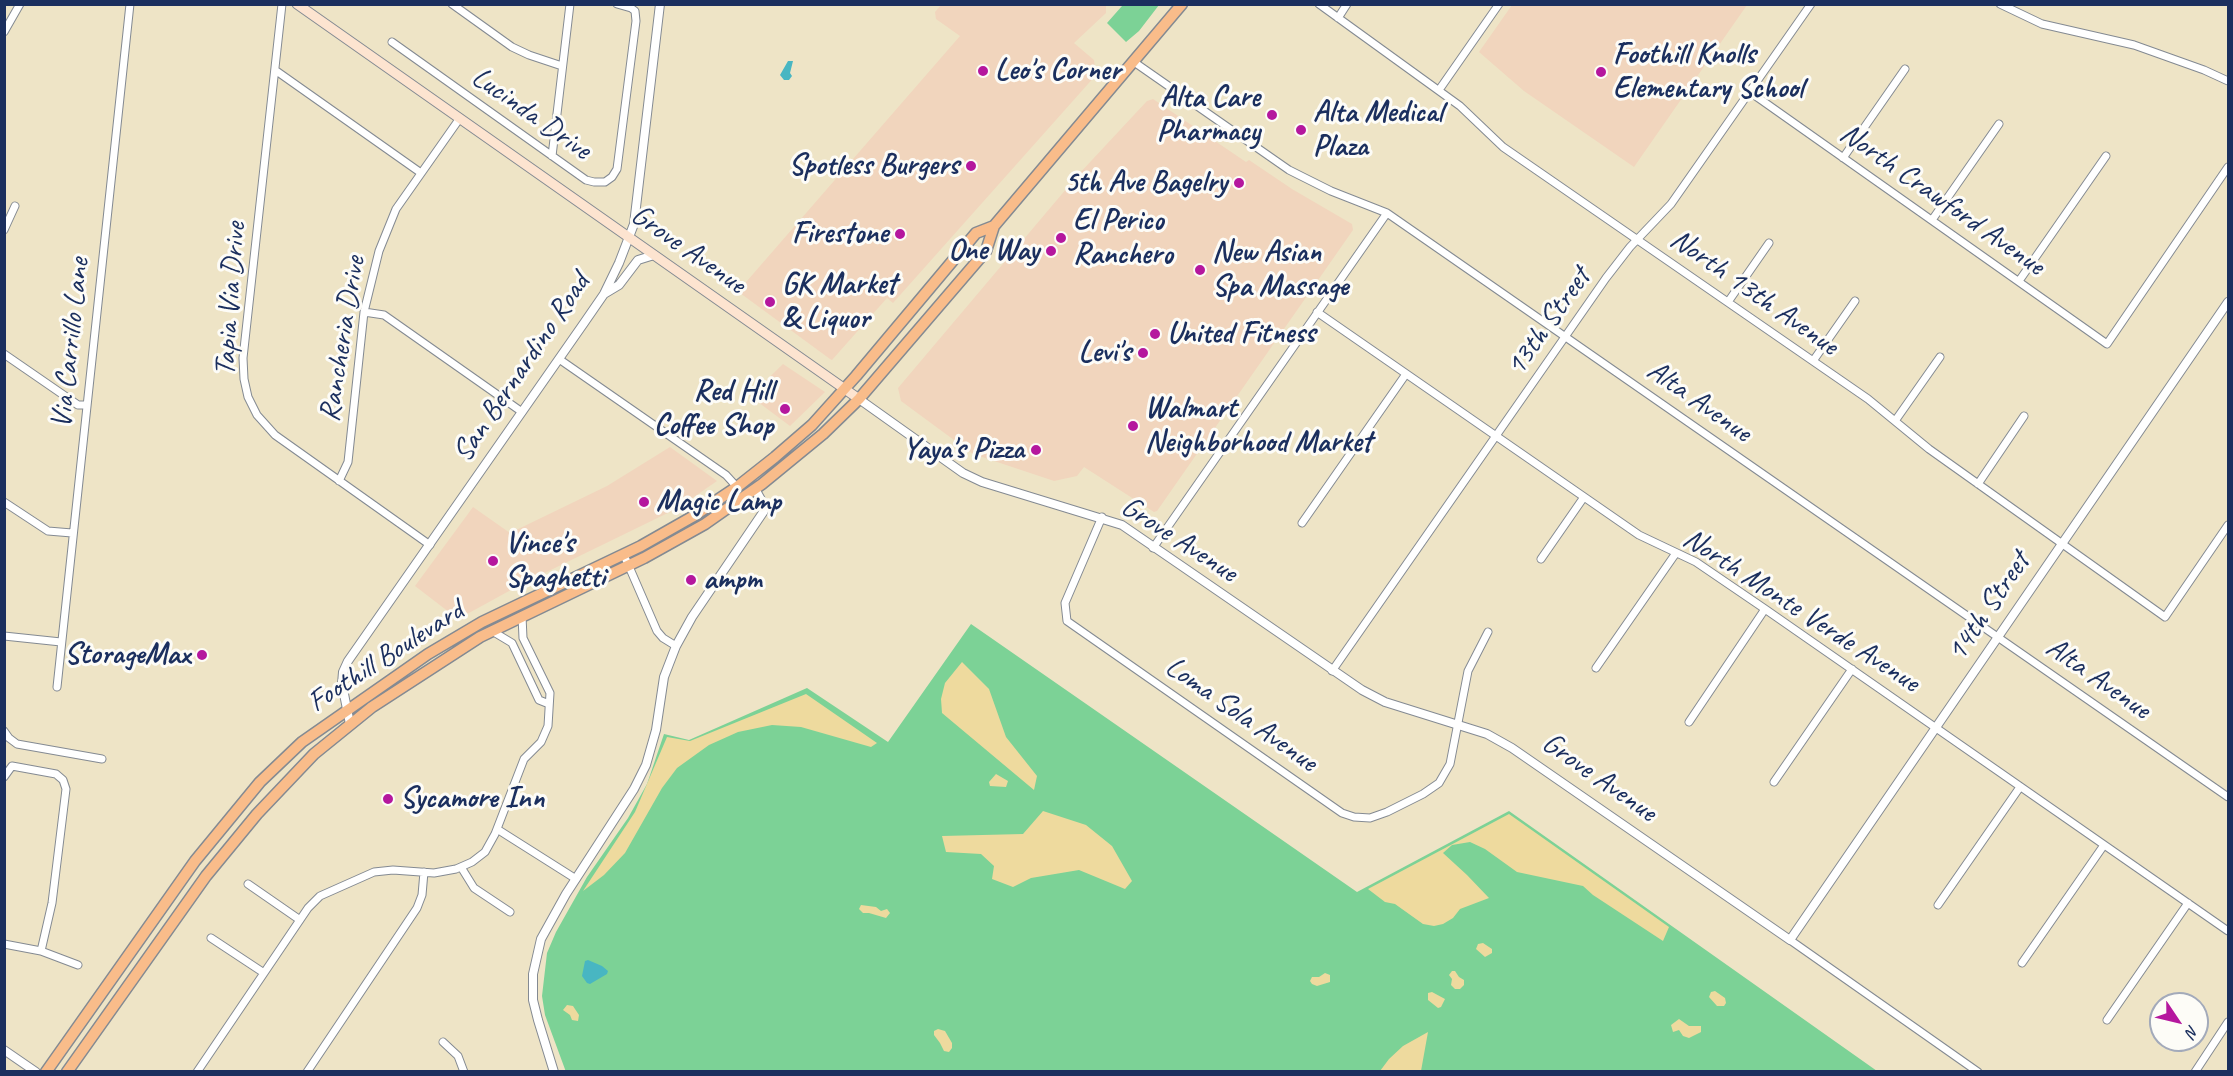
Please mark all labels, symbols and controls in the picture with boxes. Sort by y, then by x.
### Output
place label: Foothill Knolls Elementary School [1613,37,1803,107]
place label: Leo's Corner [995,53,1120,89]
street label: Lucinda Drive [464,60,598,168]
marker: Leo's Corner [976,64,990,78]
marker: Foothill Knolls Elementary School [1594,65,1608,79]
place label: Alta Care Pharmacy [1157,80,1260,150]
place label: Alta Medical Plaza [1313,95,1443,166]
marker: Alta Care Pharmacy [1265,108,1279,122]
street label: North Crawford Avenue [1833,116,2051,284]
marker: Alta Medical Plaza [1294,123,1308,137]
place label: Spotless Burgers [789,148,959,184]
marker: Spotless Burgers [964,159,978,173]
place label: 5th Ave Bagelry [1064,165,1227,201]
marker: 5th Ave Bagelry [1232,176,1246,190]
street label: Grove Avenue [624,197,752,303]
place label: El Perico Ranchero [1073,203,1173,274]
place label: Firestone [792,216,888,252]
street label: Tapia Via Drive [208,221,254,377]
street label: North 13th Avenue [1663,222,1845,364]
marker: Firestone [893,227,907,241]
marker: El Perico Ranchero [1054,231,1068,245]
place label: One Way [948,233,1039,269]
place label: New Asian Spa Massage [1212,235,1348,306]
marker: One Way [1044,244,1058,258]
street label: Rancheria Drive [312,254,374,424]
street label: Via Carrillo Lane [44,256,98,430]
street label: 13th Street [1499,261,1599,383]
marker: New Asian Spa Massage [1193,263,1207,277]
street label: San Bernardino Road [446,267,598,469]
place label: GK Market & Liquor [782,267,896,338]
marker: GK Market & Liquor [763,295,777,309]
place label: United Fitness [1167,316,1315,352]
marker: United Fitness [1148,327,1162,341]
place label: Levi's [1078,335,1131,371]
marker: Levi's [1136,346,1150,360]
street label: Alta Avenue [1640,353,1758,451]
place label: Red Hill Coffee Shop [654,374,773,444]
place label: Walmart Neighborhood Market [1145,391,1372,462]
marker: Red Hill Coffee Shop [778,402,792,416]
marker: Walmart Neighborhood Market [1126,419,1140,433]
place label: Yaya's Pizza [903,432,1024,468]
marker: Yaya's Pizza [1029,443,1043,457]
place label: Magic Lamp [656,484,781,520]
street label: Grove Avenue [1114,489,1244,591]
marker: Magic Lamp [637,495,651,509]
street label: North Monte Verde Avenue [1676,521,1926,701]
place label: Vince's Spaghetti [505,526,605,596]
street label: 14th Street [1940,546,2038,668]
marker: Vince's Spaghetti [486,554,500,568]
place label: ampm [703,562,762,598]
marker: ampm [684,573,698,587]
street label: Foothill Boulevard [301,593,471,721]
street label: Alta Avenue [2039,630,2157,728]
place label: StorageMax [64,637,190,673]
marker: StorageMax [195,648,209,662]
street label: Loma Sola Avenue [1158,649,1324,781]
street label: Grove Avenue [1535,725,1663,831]
place label: Sycamore Inn [400,781,544,817]
marker: Sycamore Inn [381,792,395,806]
north arrow [2149,992,2209,1052]
text: N [2181,1021,2203,1041]

